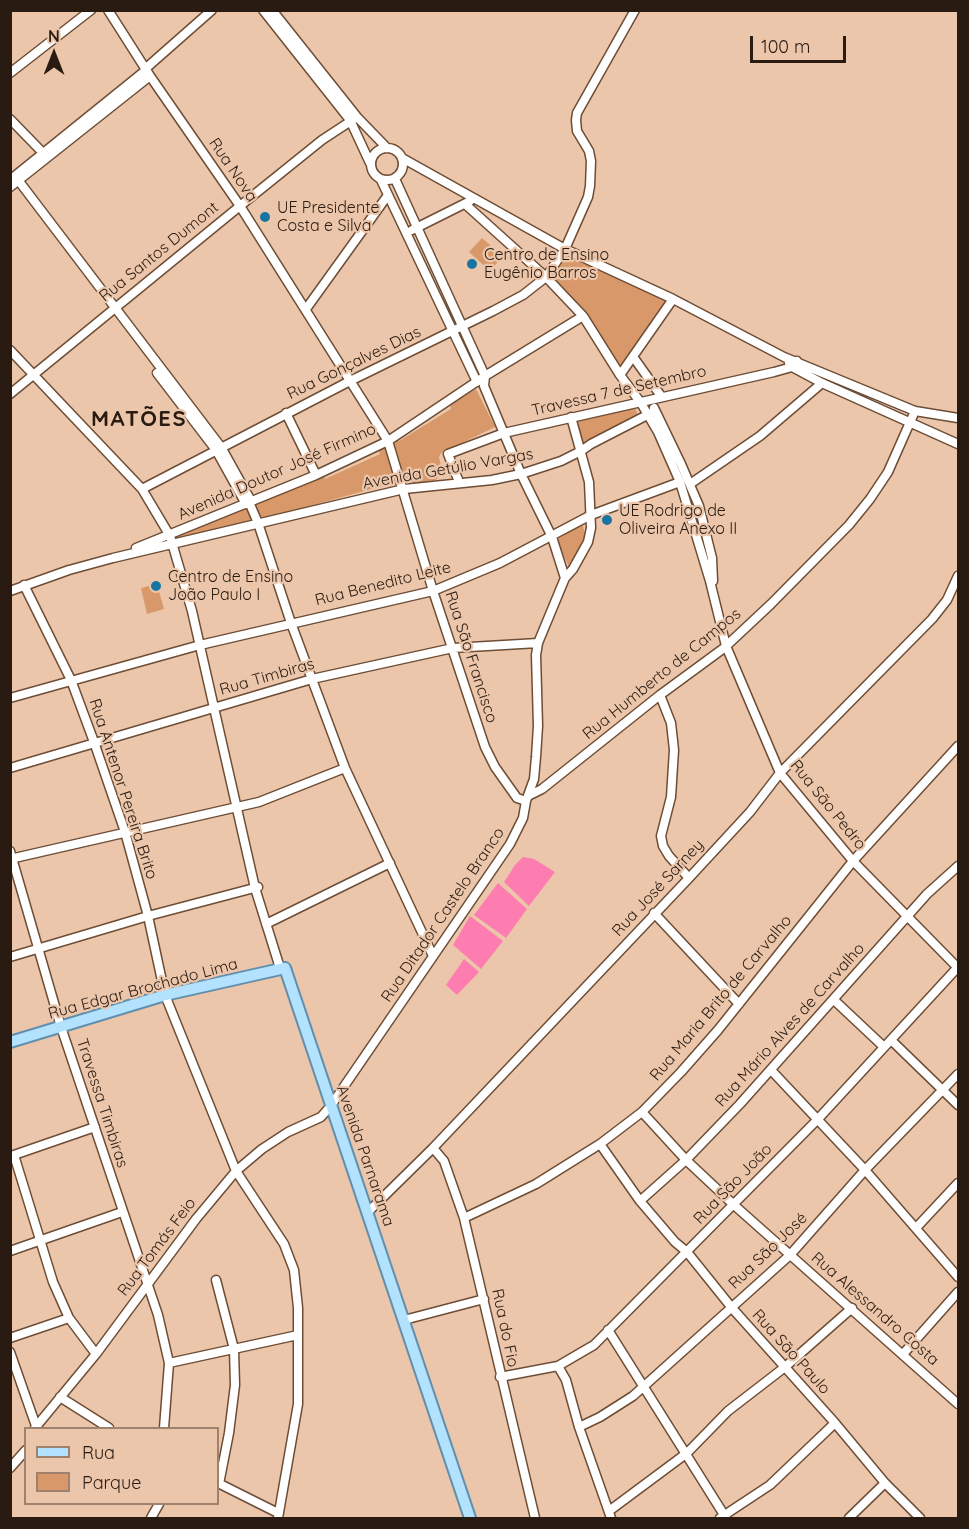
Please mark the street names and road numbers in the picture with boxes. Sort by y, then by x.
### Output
street label: Rua Nova [205,134,261,206]
street label: Rua Santos Dumont [95,198,223,306]
street label: Rua Gonçalves Dias [284,322,424,404]
street label: Travessa 7 de Setembro [530,362,708,420]
street label: Avenida Doutor José Firmino [175,420,379,524]
street label: Avenida Getúlio Vargas [361,445,535,493]
street label: Rua Benedito Leite [313,558,453,610]
street label: Rua São Francisco [441,589,501,725]
street label: Rua Humberto de Campos [579,604,745,744]
street label: Rua Timbiras [217,654,317,700]
street label: Rua Antenor Pereira Brito [85,696,161,882]
street label: Rua São Pedro [786,756,870,854]
street label: Rua Ditador Castelo Branco [377,824,509,1006]
street label: Rua José Sarney [608,836,708,940]
street label: Rua Maria Brito de Carvalho [646,911,796,1085]
street label: Rua Mário Alves de Carvalho [711,939,869,1111]
street label: Rua Edgar Brochado Lima [46,954,240,1024]
street label: Travessa Timbiras [72,1036,132,1170]
street label: Avenida Parnarama [332,1083,398,1229]
street label: Rua São João [690,1140,776,1228]
street label: Rua Tomás Feio [114,1194,200,1300]
street label: Rua São José [725,1209,811,1293]
street label: Rua Alessandro Costa [807,1248,943,1370]
street label: Rua do Fio [487,1287,523,1369]
street label: Rua São Paulo [748,1306,834,1398]

